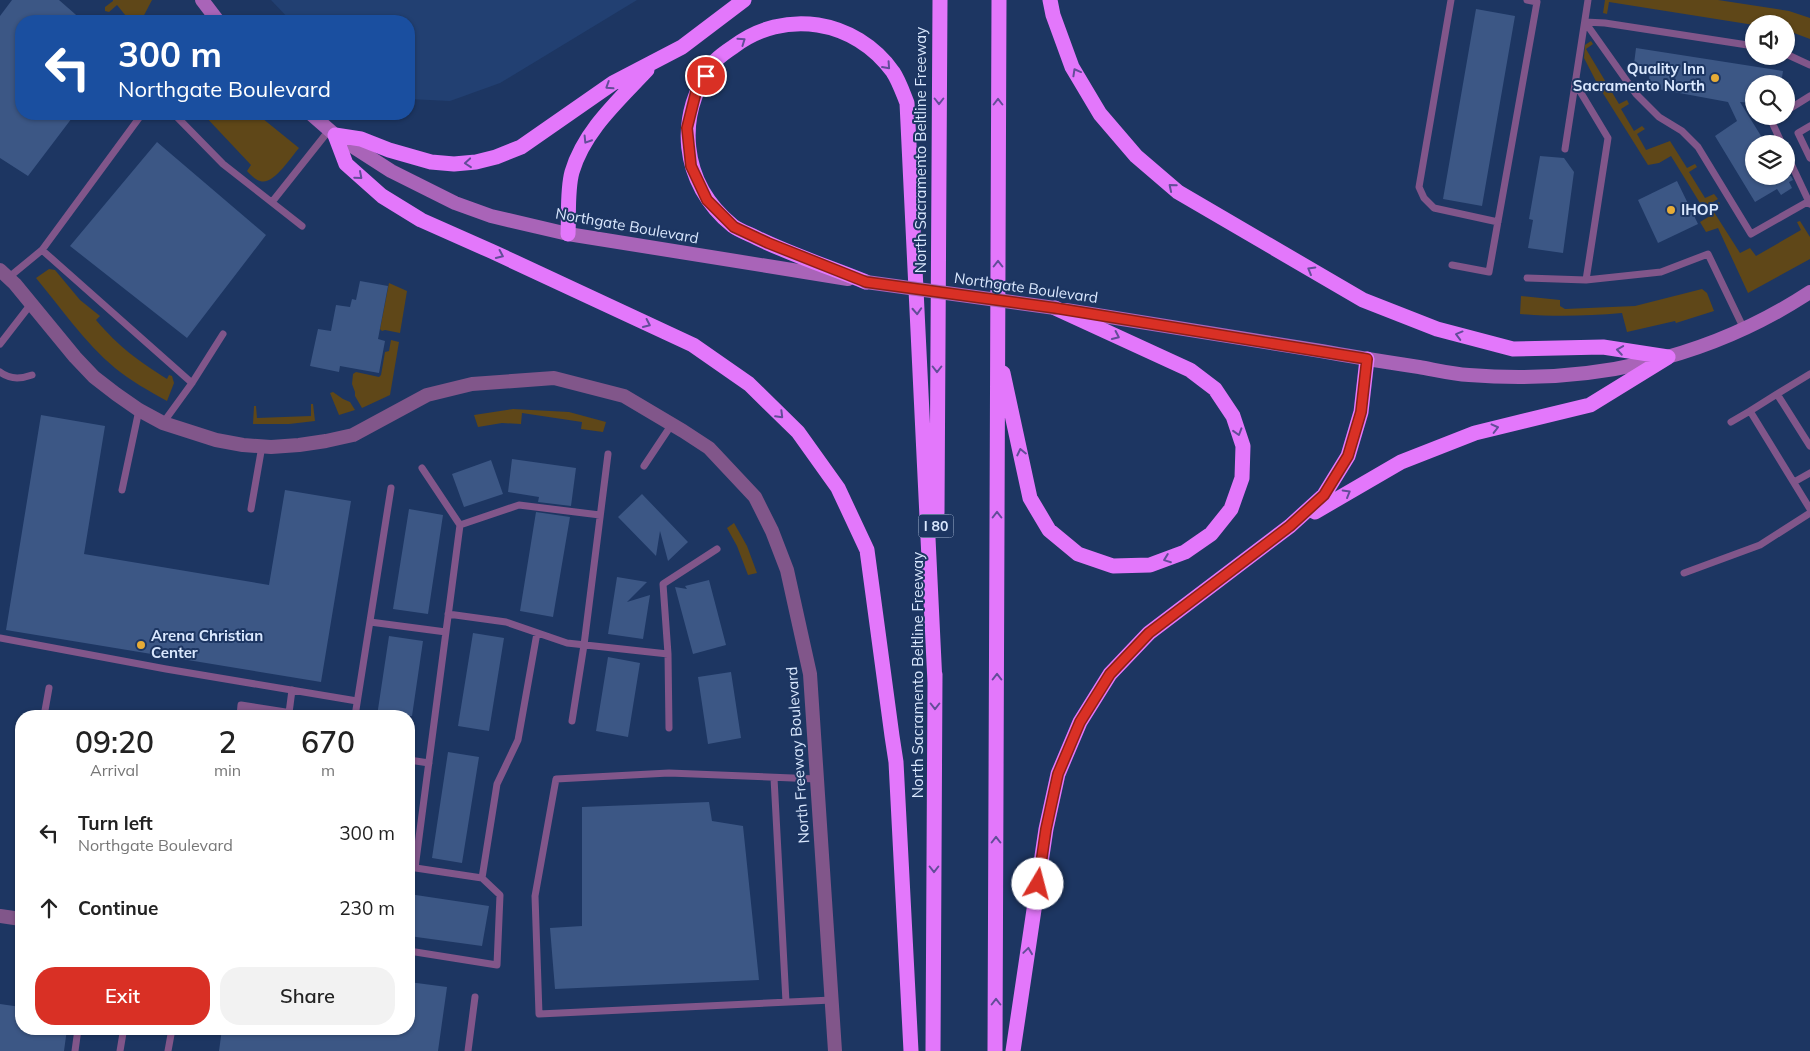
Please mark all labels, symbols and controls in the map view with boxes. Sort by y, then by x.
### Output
map controls [1745,15,1795,185]
button: sound [1745,15,1795,65]
street label: North Sacramento Beltline Freeway [911,27,930,273]
text: 300 m [118,32,222,76]
icon: left [35,35,100,100]
one-way arrow [736,38,746,47]
pin [685,55,727,97]
place label: Quality Inn Sacramento North [1573,59,1705,95]
one-way arrow [881,61,890,70]
icon: arrive [692,62,720,90]
one-way arrow [1072,69,1082,78]
marker: Quality Inn Sacramento North [1709,72,1721,84]
text: Northgate Boulevard [118,75,331,103]
button: search [1745,75,1795,125]
one-way arrow [606,80,615,89]
one-way arrow [993,97,1004,105]
one-way arrow [934,98,944,105]
one-way arrow [583,135,593,144]
button: layers [1745,135,1795,185]
one-way arrow [464,157,472,168]
one-way arrow [353,170,362,179]
one-way arrow [1168,183,1177,192]
place label: IHOP [1681,200,1719,219]
street label: Northgate Boulevard [554,204,700,247]
marker: IHOP [1665,204,1677,216]
one-way arrow [495,248,504,259]
one-way arrow [993,260,1003,268]
one-way arrow [1308,266,1317,276]
street label: Northgate Boulevard [953,268,1099,307]
one-way arrow [912,307,923,315]
one-way arrow [642,318,651,328]
one-way arrow [1110,329,1119,339]
one-way arrow [1455,330,1464,341]
one-way arrow [1615,345,1624,355]
one-way arrow [932,365,942,373]
one-way arrow [774,409,783,418]
one-way arrow [1491,423,1500,434]
one-way arrow [1233,427,1243,435]
one-way arrow [1017,448,1027,457]
one-way arrow [1342,489,1351,499]
one-way arrow [992,511,1002,518]
road number: I 80 [918,514,954,538]
street label: North Sacramento Beltline Freeway [908,552,927,798]
one-way arrow [1163,553,1172,563]
place label: Arena Christian Center [151,626,263,662]
marker: Arena Christian Center [135,639,147,651]
street label: North Freeway Boulevard [782,666,813,844]
one-way arrow [992,673,1002,681]
one-way arrow [930,702,940,710]
text: 09:20 [75,723,154,761]
text: 2 [219,723,237,761]
text: 670 [301,723,355,761]
text: Arrival [90,760,139,780]
text: min [214,760,241,780]
text: m [321,760,335,780]
text: Turn left [78,811,153,835]
icon: left [35,819,63,847]
text: 300 m [339,821,395,845]
text: Northgate Boulevard [78,835,233,855]
one-way arrow [991,836,1001,844]
position arrow [1011,857,1063,909]
one-way arrow [929,865,939,873]
icon: ahead [35,894,63,922]
text: Continue [78,896,158,920]
text: 230 m [339,896,395,920]
one-way arrow [1022,946,1033,954]
button: Exit [35,967,210,1025]
button: Share [220,967,395,1025]
one-way arrow [991,998,1001,1006]

